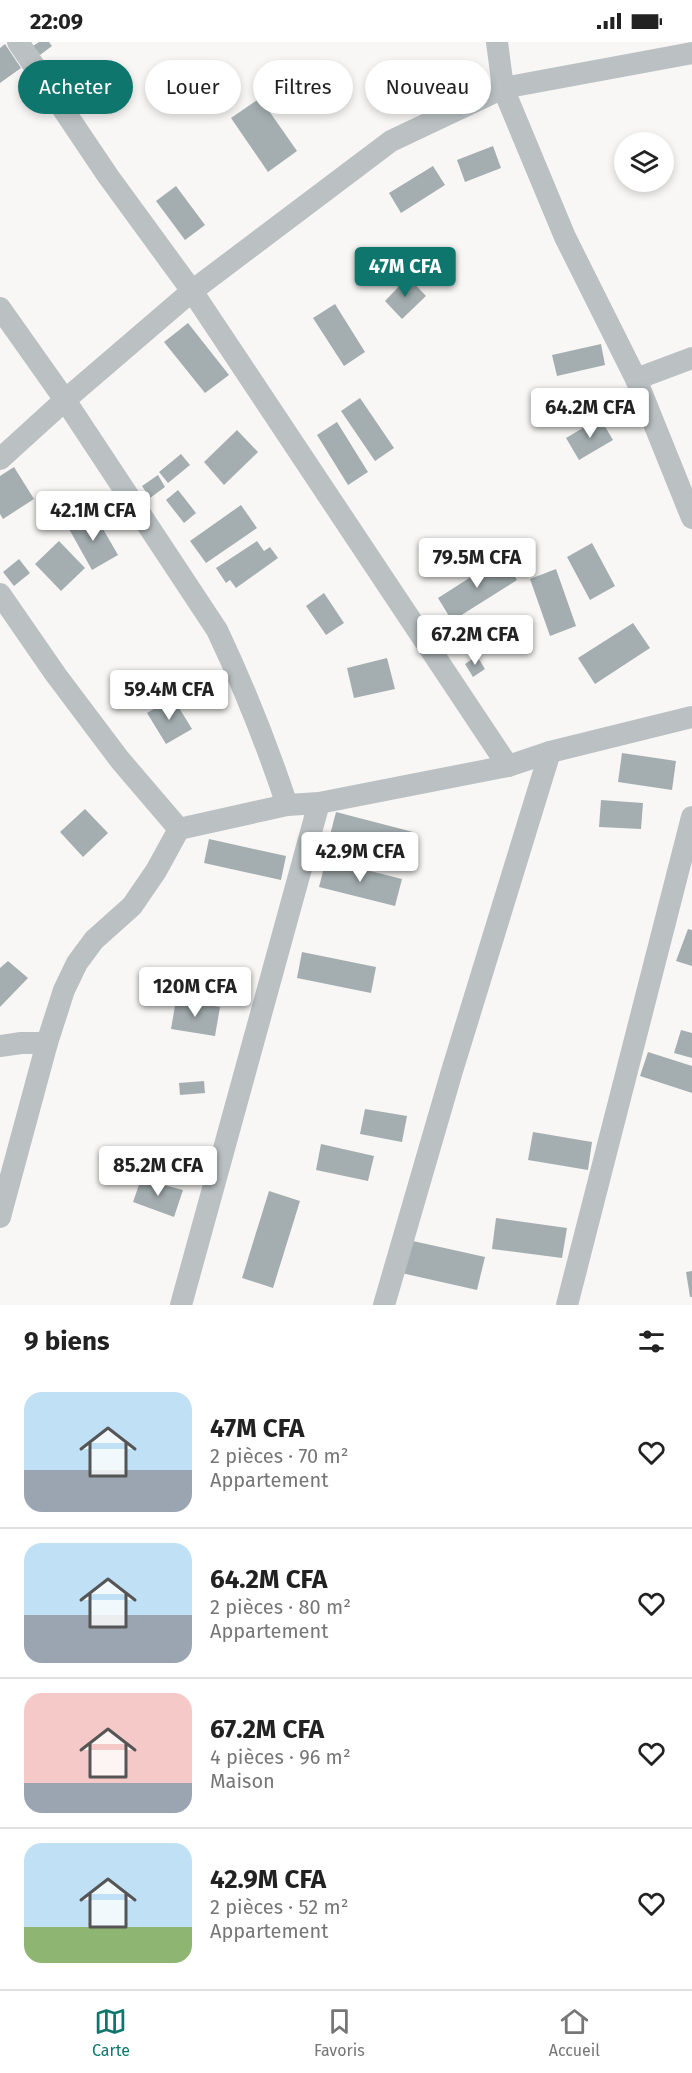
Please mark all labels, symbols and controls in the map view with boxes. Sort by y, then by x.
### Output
text: 22:09 [30,8,83,35]
chip: Acheter [18,60,133,114]
chip: Louer [145,60,241,114]
chip: Filtres [253,60,353,114]
chip: Nouveau [365,60,491,114]
map controls [614,132,674,192]
button: layers [614,132,674,192]
pin: 47M CFA [350,247,460,298]
text: 47M CFA [369,254,441,278]
pin: 64.2M CFA [521,388,659,439]
text: 64.2M CFA [545,395,635,419]
pin: 42.1M CFA [24,491,162,542]
text: 42.1M CFA [50,498,136,522]
pin: 79.5M CFA [408,538,546,589]
text: 79.5M CFA [433,545,521,569]
pin: 67.2M CFA [406,615,544,666]
text: 67.2M CFA [431,622,519,646]
pin: 59.4M CFA [100,670,238,721]
text: 59.4M CFA [124,677,214,701]
pin: 42.9M CFA [291,832,429,883]
text: 42.9M CFA [315,839,405,863]
pin: 120M CFA [133,967,257,1018]
text: 120M CFA [153,974,237,998]
pin: 85.2M CFA [89,1146,227,1197]
text: 85.2M CFA [113,1153,203,1177]
icon: filters [635,1325,668,1358]
text: 9 biens [24,1326,110,1357]
text: 47M CFA [210,1413,304,1444]
icon: home [72,1416,144,1488]
icon: heart [635,1436,668,1469]
text: 2 pièces · 70 m² [210,1444,349,1468]
text: Appartement [210,1468,328,1492]
text: 64.2M CFA [210,1564,327,1595]
icon: home [72,1567,144,1639]
icon: heart [635,1587,668,1620]
text: 2 pièces · 80 m² [210,1595,351,1619]
text: Appartement [210,1619,328,1643]
text: 67.2M CFA [210,1714,324,1745]
icon: home [72,1717,144,1789]
icon: heart [635,1737,668,1770]
text: 4 pièces · 96 m² [210,1745,351,1769]
text: Maison [210,1769,275,1793]
text: 42.9M CFA [210,1864,326,1895]
icon: home [72,1867,144,1939]
icon: heart [635,1887,668,1920]
text: 2 pièces · 52 m² [210,1895,348,1919]
text: Appartement [210,1919,328,1943]
tab: Carte [92,2005,130,2060]
tab: Favoris [314,2005,365,2060]
tab: Accueil [549,2005,600,2060]

